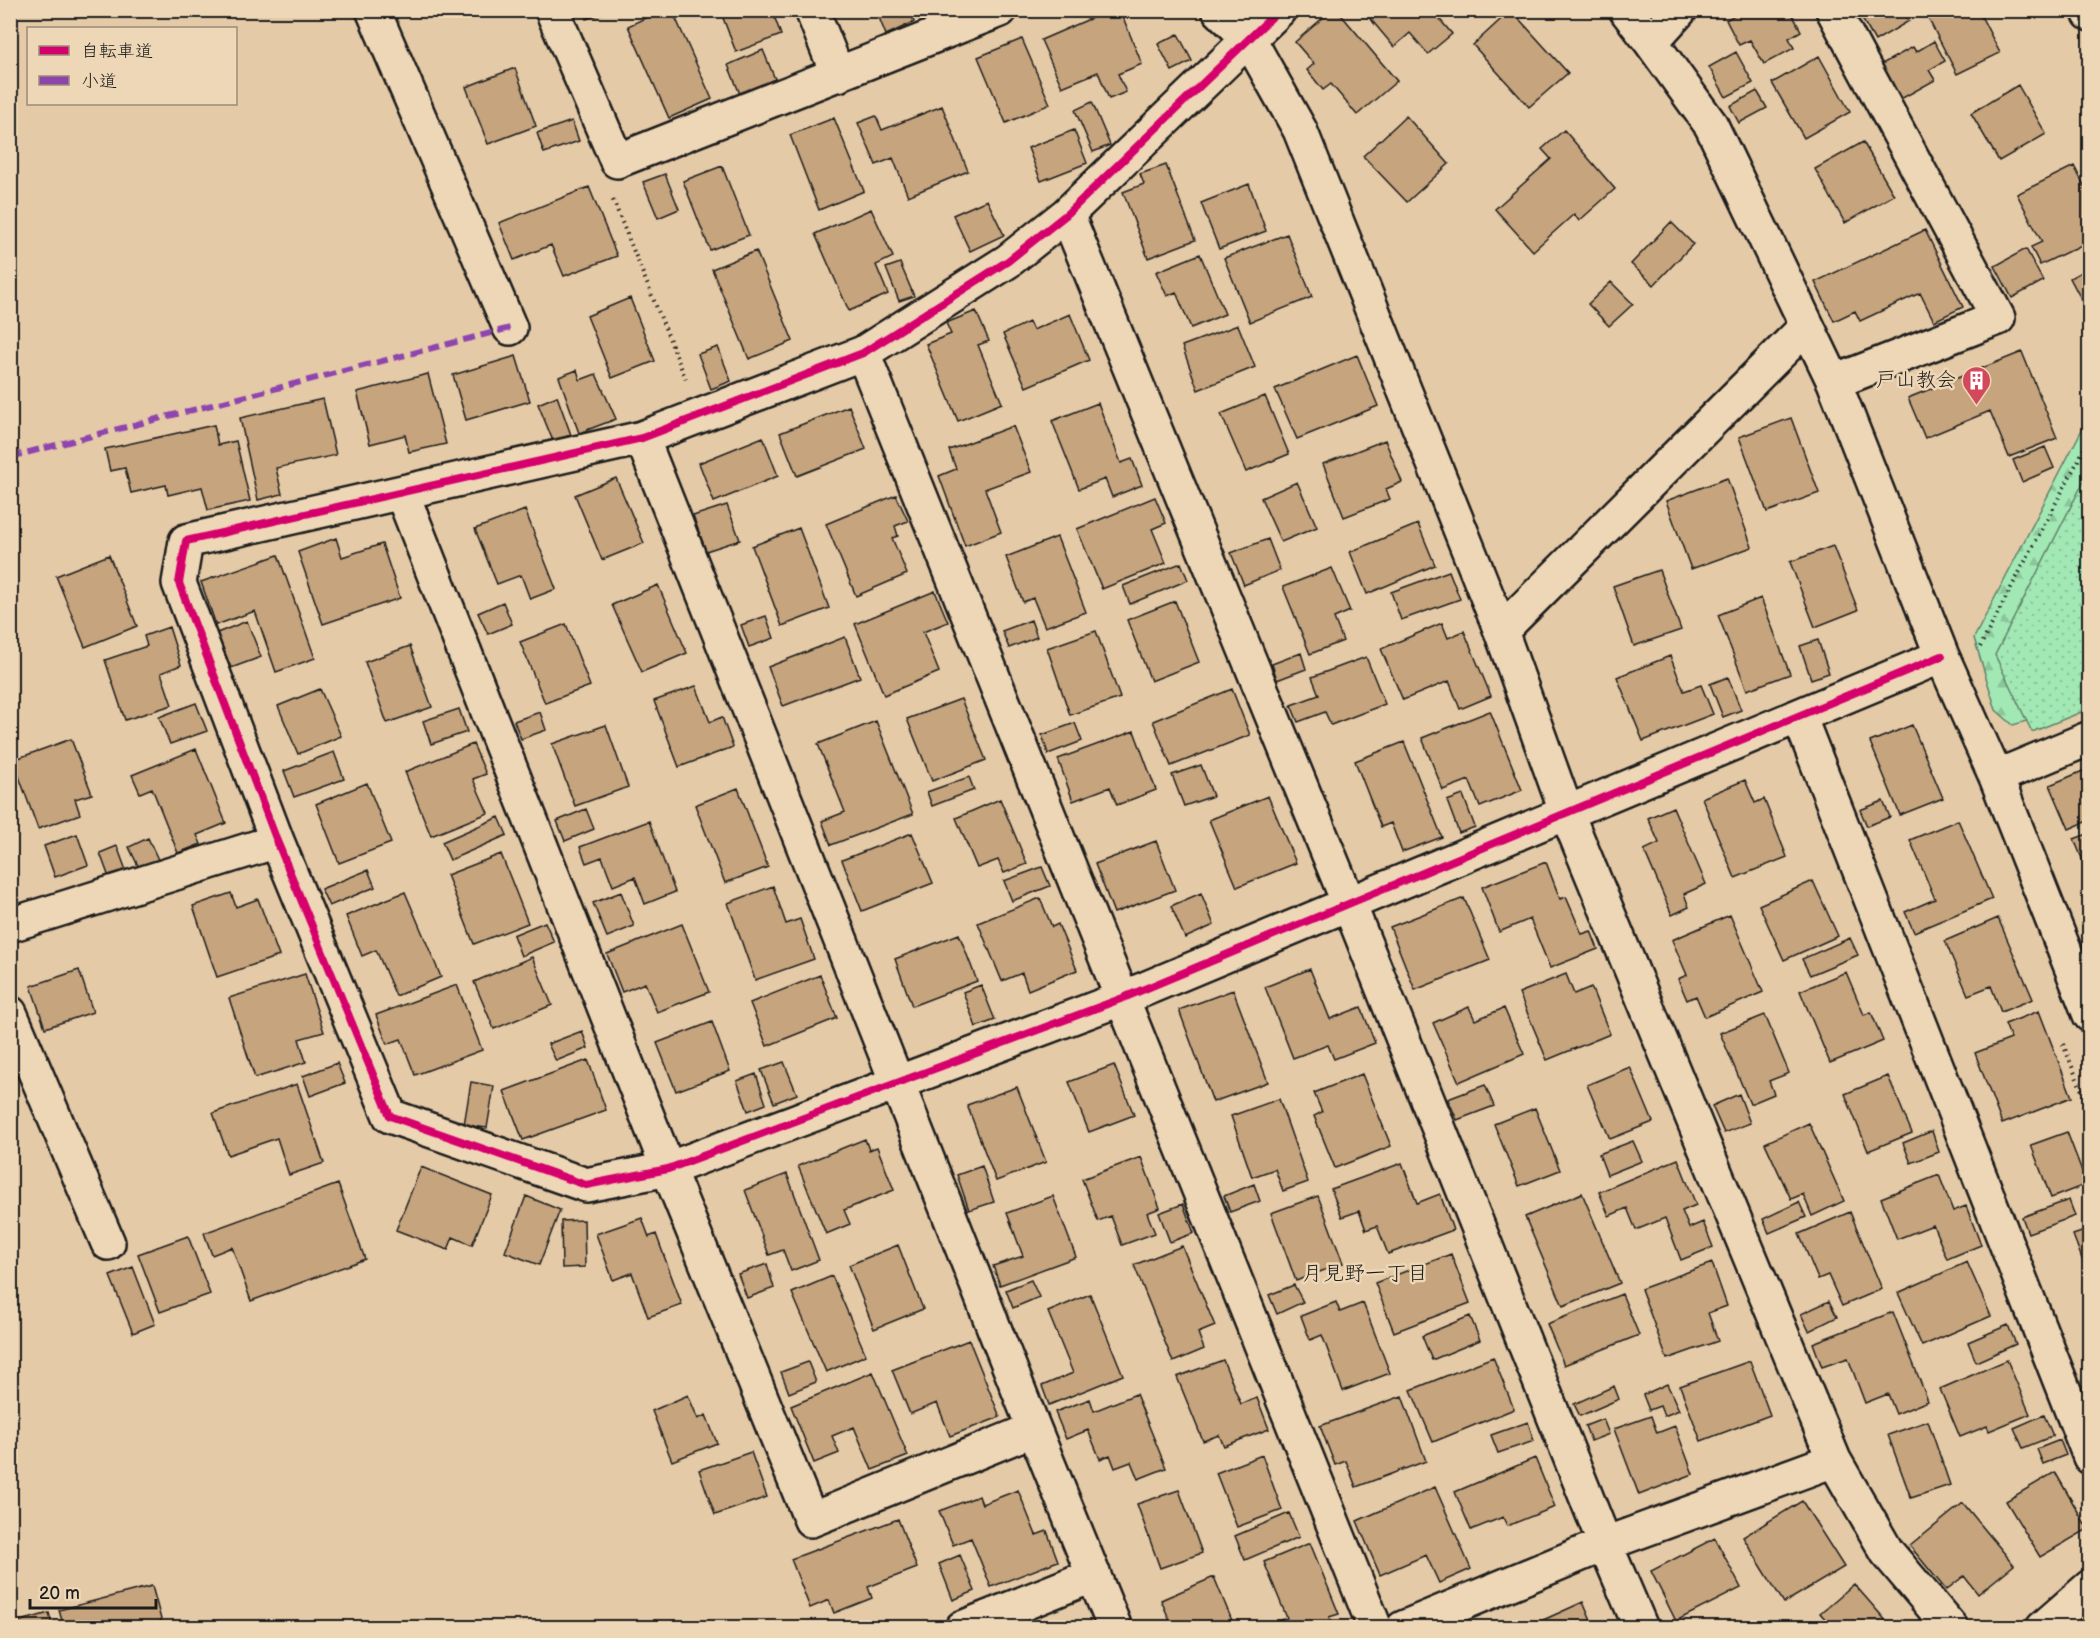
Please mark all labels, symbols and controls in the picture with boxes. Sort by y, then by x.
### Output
legend [27,27,237,105]
text: 自転車道 [81,41,153,62]
text: 小道 [81,71,117,92]
building icon: 戸山教会 [1961,364,1993,406]
place label: 戸山教会 [1876,368,1956,392]
district label: 月見野一丁目 [1302,1261,1428,1286]
scale bar [30,1572,156,1610]
text: 20 m [39,1583,80,1604]

